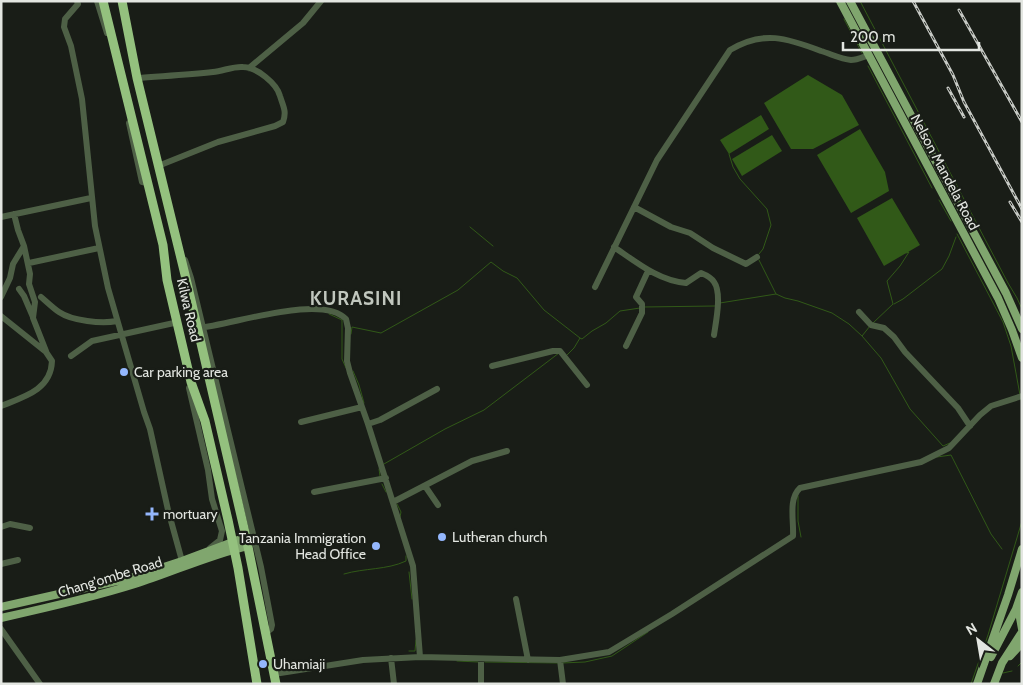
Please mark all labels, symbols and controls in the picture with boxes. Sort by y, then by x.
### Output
scale bar [843,20,979,52]
text: 200 m [850,28,895,46]
street label: Nelson Mandela Road [907,111,983,233]
street label: Kilwa Road [173,276,205,344]
district label: KURASINI [310,287,402,310]
place label: Car parking area [134,363,228,381]
marker: Car parking area [118,366,130,378]
place label: mortuary [163,505,218,523]
marker: mortuary [145,507,159,521]
place label: Lutheran church [452,528,547,546]
place label: Tanzania Immigration Head Office [239,529,366,563]
marker: Lutheran church [436,531,448,543]
marker: Tanzania Immigration Head Office [370,540,382,552]
street label: Chang'ombe Road [56,553,164,601]
north arrow [953,615,1003,665]
text: N [962,619,980,639]
place label: Uhamiaji [273,655,325,673]
marker: Uhamiaji [257,658,269,670]

